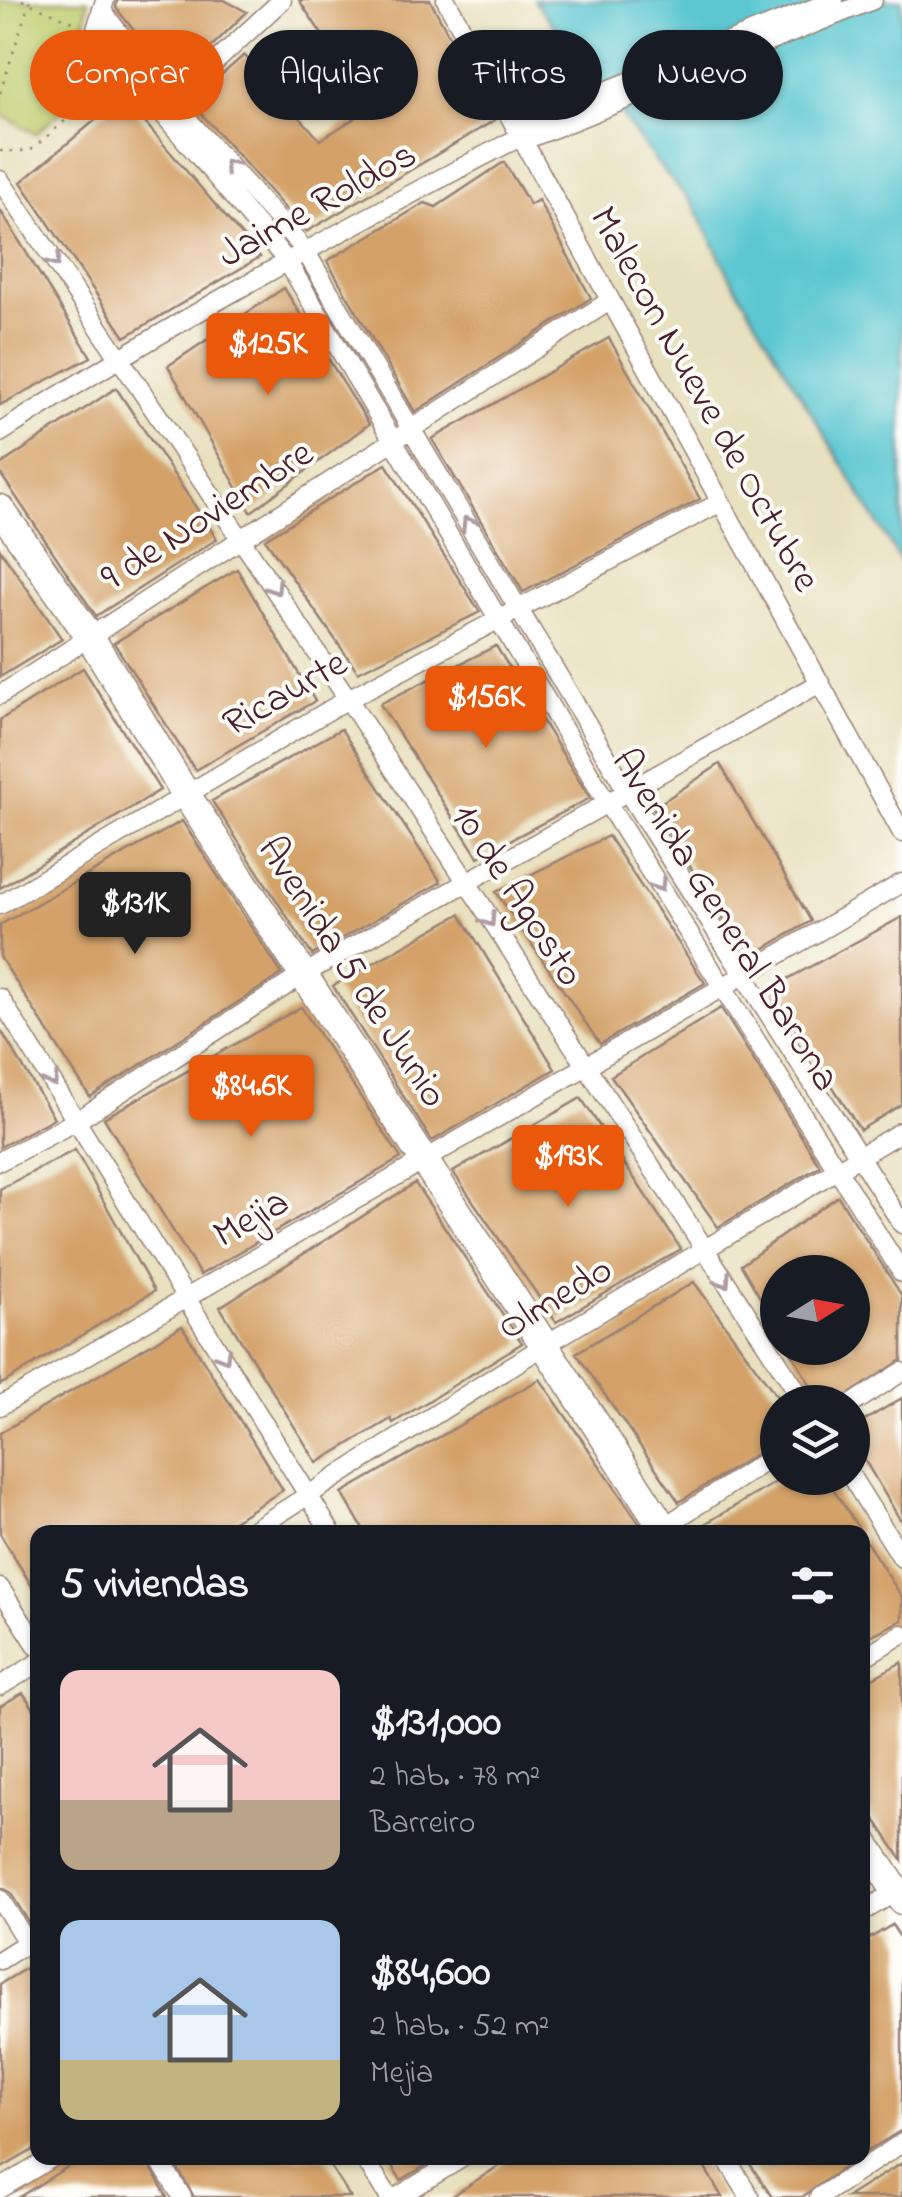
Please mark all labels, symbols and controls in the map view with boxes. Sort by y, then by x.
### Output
chip: Comprar [30,30,224,120]
chip: Alquilar [244,30,418,120]
chip: Filtros [438,30,602,120]
chip: Nuevo [622,30,783,120]
street label: Jaime Roldos [208,127,428,285]
one-way arrow [224,159,242,178]
street label: Malecon Nueve de Octubre [572,196,834,604]
one-way arrow [42,250,61,268]
pin: $125K [198,313,338,398]
text: $125K [228,322,308,369]
street label: 9 de Noviembre [90,426,326,608]
one-way arrow [461,516,480,534]
one-way arrow [263,577,281,596]
street label: Ricaurte [213,636,359,754]
pin: $156K [416,666,556,751]
text: $156K [447,675,525,722]
street label: Avenida General Barona [594,738,854,1104]
street label: 10 de Agosto [434,793,598,999]
street label: Avenida 5 de Junio [241,825,461,1121]
pin: $131K [65,872,205,957]
one-way arrow [647,875,666,893]
text: $131K [101,881,169,928]
one-way arrow [477,909,496,927]
pin: $84.6K [170,1055,332,1140]
text: $84.6K [211,1064,291,1111]
one-way arrow [40,1069,59,1087]
pin: $193K [498,1125,638,1210]
text: $193K [534,1134,602,1181]
street label: Mejia [203,1175,301,1265]
street label: Olmedo [487,1242,625,1358]
north arrow [760,1255,870,1365]
map controls [760,1255,870,1495]
one-way arrow [711,1270,730,1288]
one-way arrow [212,1345,231,1363]
button: layers [760,1385,870,1495]
text: 5 viviendas [60,1555,249,1616]
icon: filters [785,1558,840,1613]
text: $131,000 [370,1693,501,1754]
icon: home [140,1710,260,1830]
text: 2 hab. · 78 m² [370,1754,540,1801]
text: Barreiro [370,1801,475,1848]
text: $84,600 [370,1943,490,2004]
icon: home [140,1960,260,2080]
text: 2 hab. · 52 m² [370,2004,549,2051]
text: Mejia [370,2051,433,2098]

